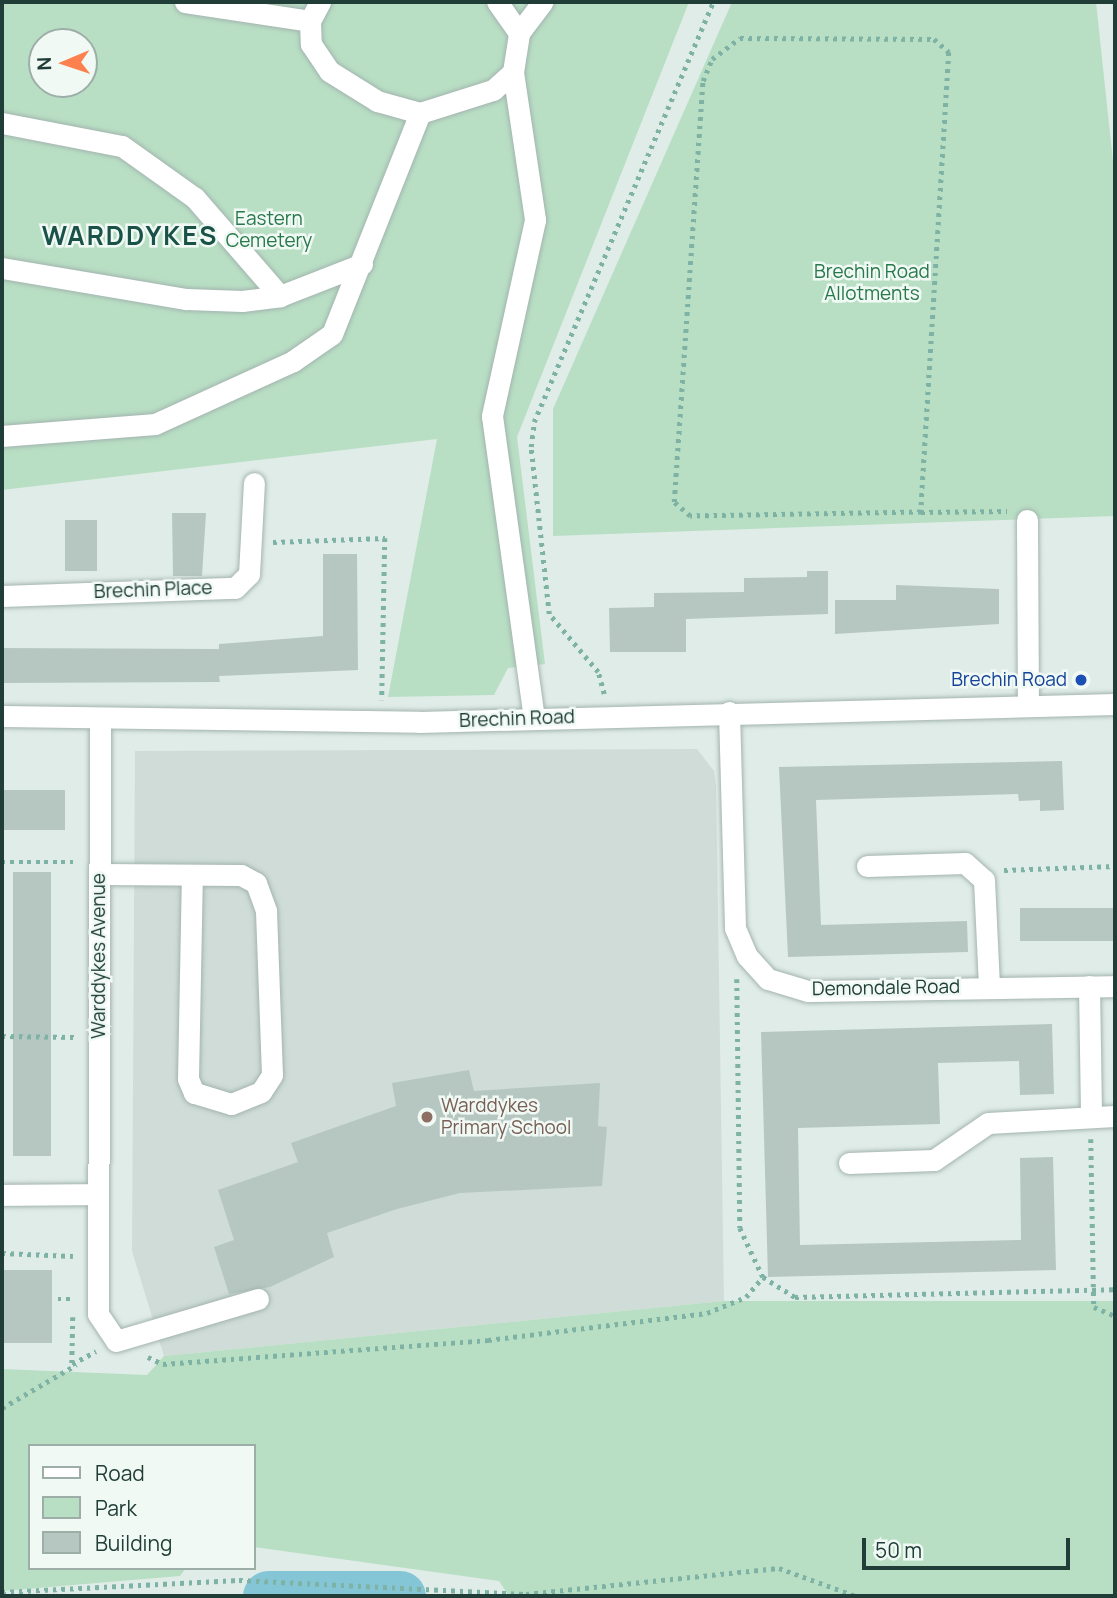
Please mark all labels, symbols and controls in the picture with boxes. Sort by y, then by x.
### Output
north arrow [28,28,98,98]
text: N [31,56,57,71]
park label: Eastern Cemetery [226,208,312,252]
district label: WARDDYKES [43,220,217,252]
park label: Brechin Road Allotments [814,261,930,305]
street label: Brechin Place [93,577,213,603]
place label: Brechin Road [951,669,1067,691]
marker: Brechin Road [1073,672,1089,688]
street label: Brechin Road [459,706,575,732]
street label: Warddykes Avenue [88,873,110,1039]
street label: Demondale Road [812,975,960,1001]
place label: Warddykes Primary School [441,1095,571,1139]
marker: Warddykes Primary School [419,1109,435,1125]
legend [28,1444,256,1570]
text: Road [95,1459,145,1487]
text: Park [95,1494,137,1522]
scale bar [865,1524,1073,1568]
text: Building [95,1529,172,1557]
text: 50 m [875,1536,922,1564]

